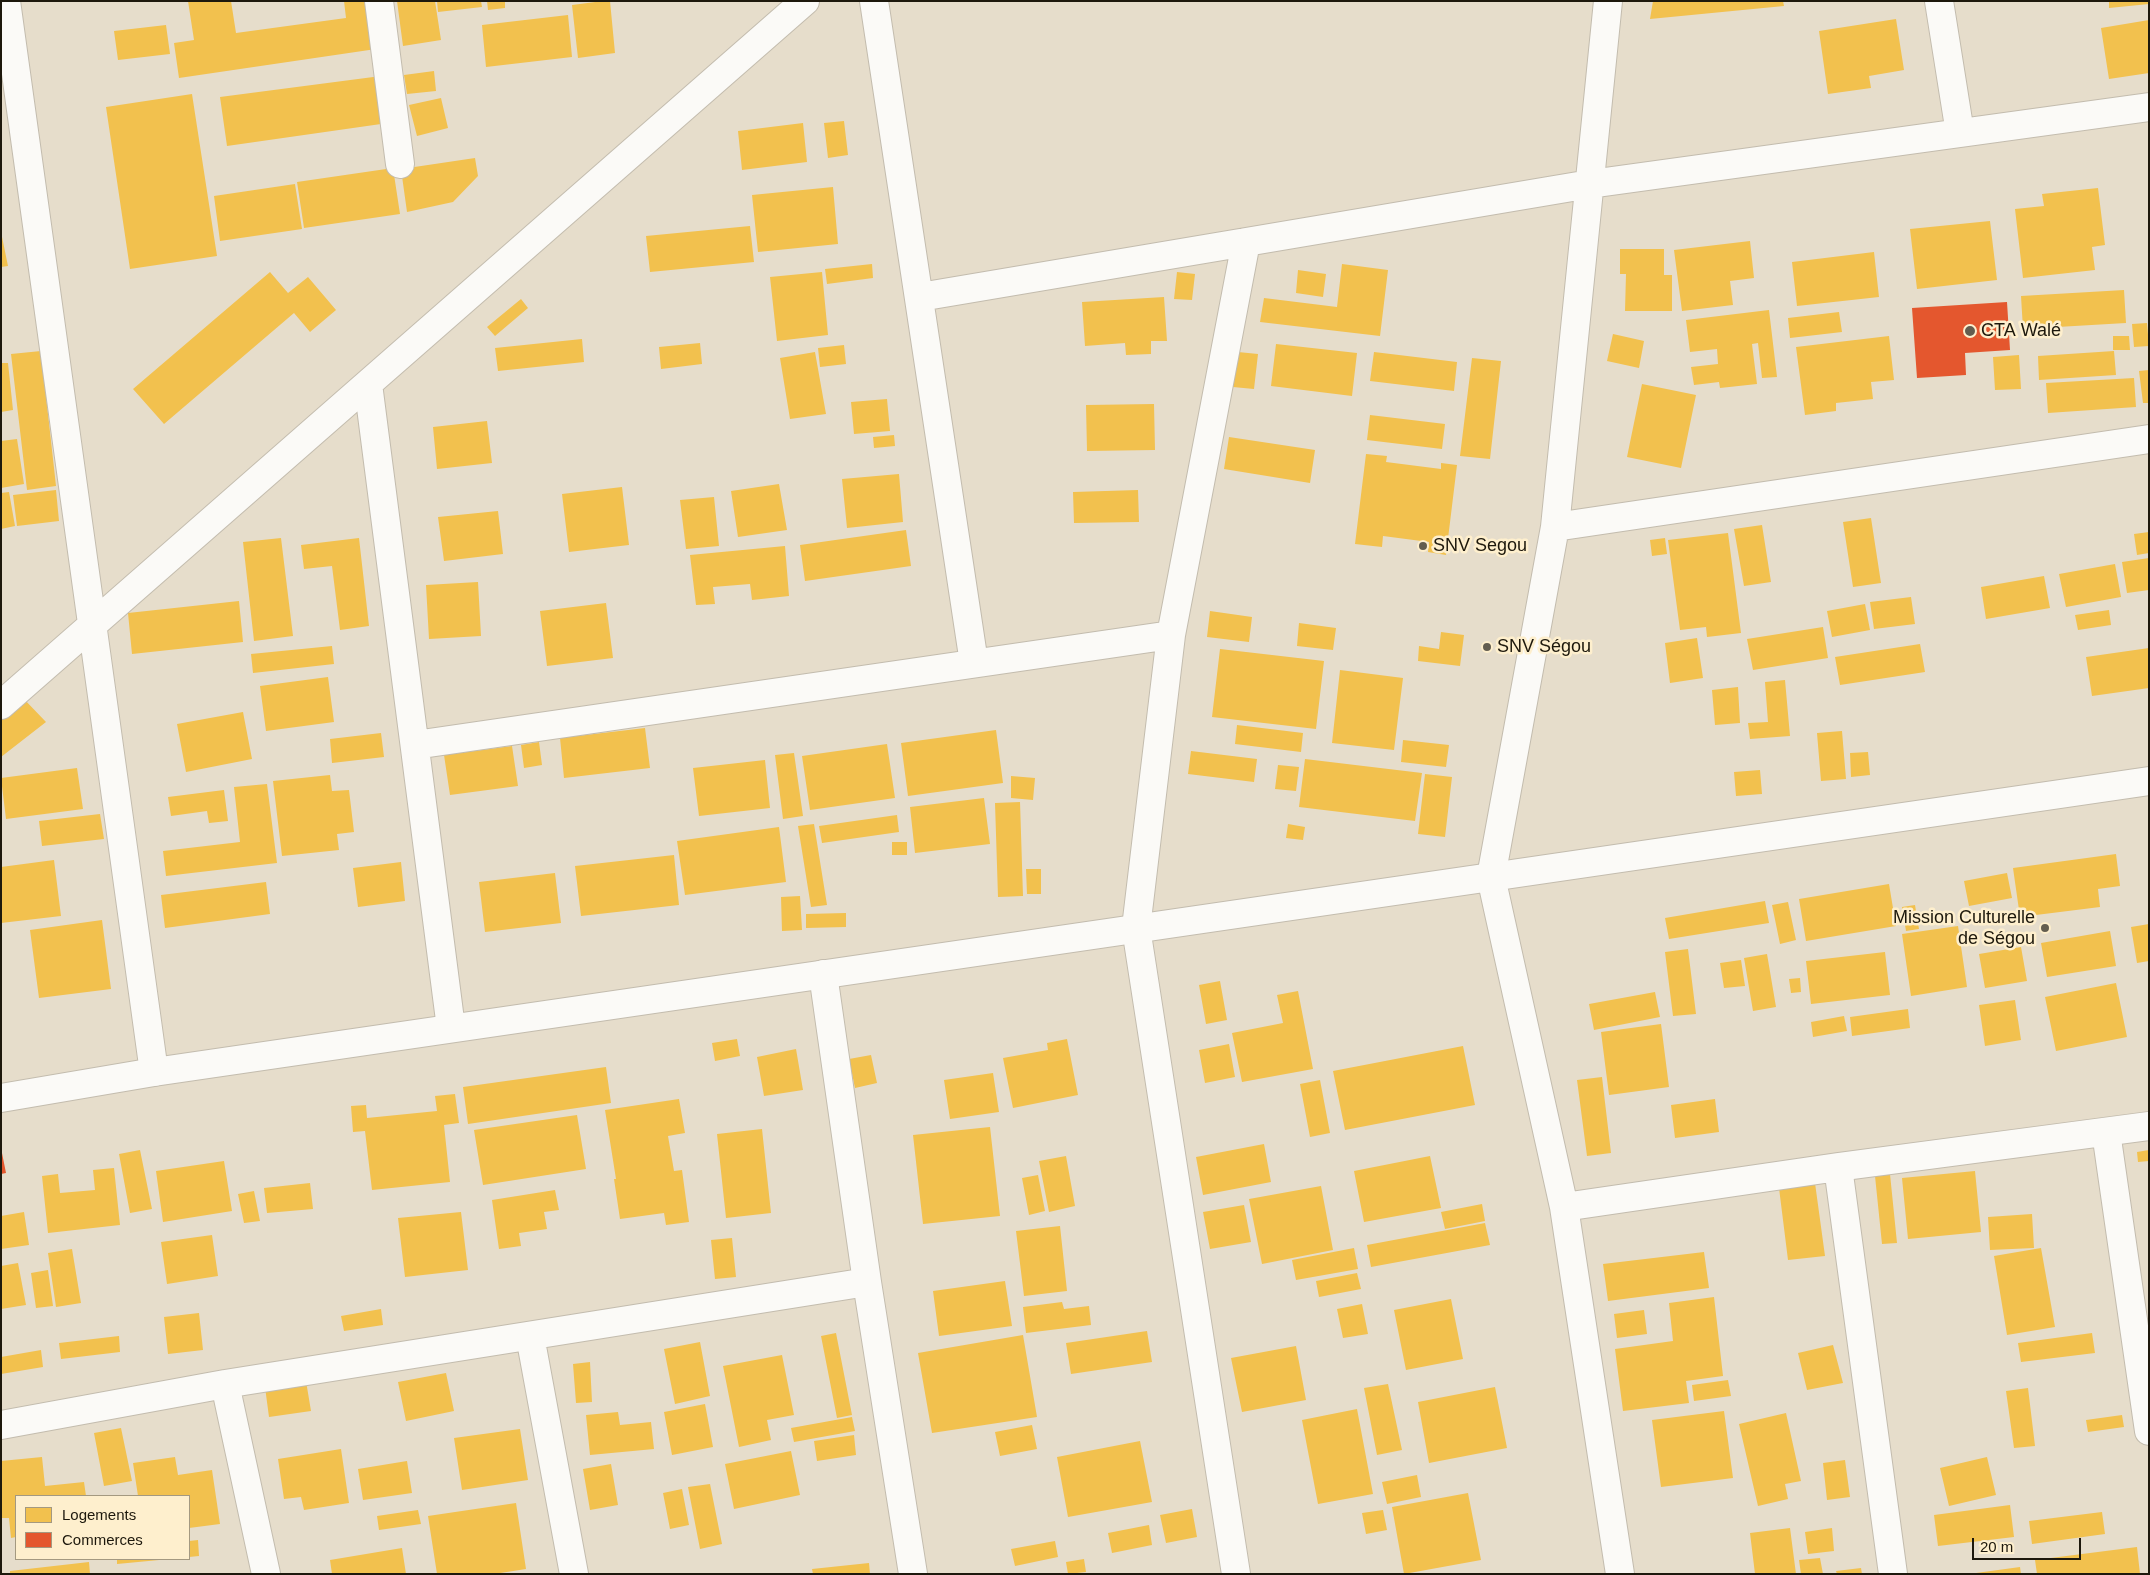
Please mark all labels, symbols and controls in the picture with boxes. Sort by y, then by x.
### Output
place label: CTA Walé [1981,320,2061,342]
marker: CTA Walé [1963,324,1977,338]
place label: SNV Segou [1433,535,1527,557]
marker: SNV Segou [1417,540,1429,552]
place label: SNV Ségou [1497,636,1591,658]
marker: SNV Ségou [1481,641,1493,653]
place label: Mission Culturelle de Ségou [1893,907,2035,950]
marker: Mission Culturelle de Ségou [2039,922,2051,934]
legend [15,1495,190,1560]
text: Logements [62,1506,136,1523]
scale bar [1975,1528,2084,1560]
text: Commerces [62,1531,143,1548]
text: 20 m [1980,1538,2013,1555]

